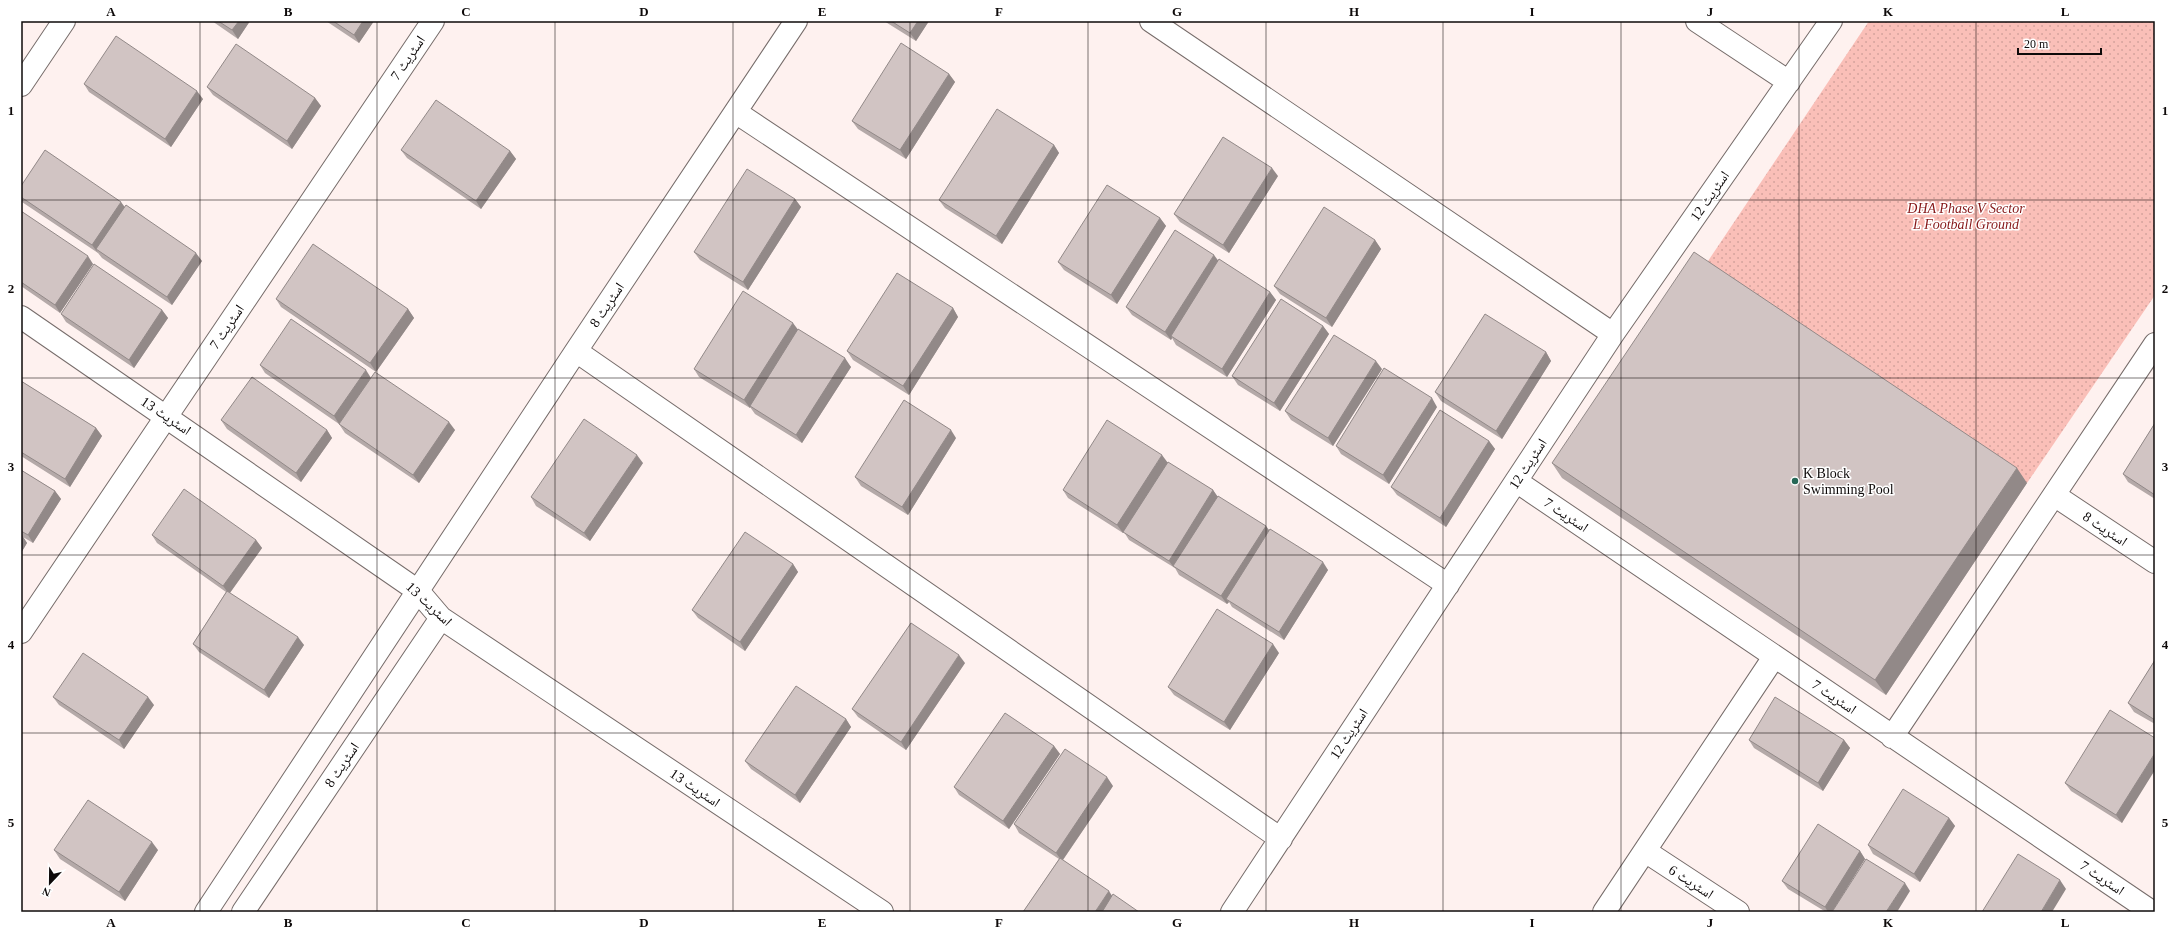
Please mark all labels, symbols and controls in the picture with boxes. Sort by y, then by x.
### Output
text: A [106,4,116,19]
text: B [284,4,293,19]
text: C [461,4,471,19]
text: D [639,4,649,19]
text: E [818,4,826,19]
text: F [995,4,1003,19]
text: G [1172,4,1182,19]
text: H [1349,4,1359,19]
text: I [1529,4,1535,19]
text: J [1707,4,1714,19]
text: K [1883,4,1894,19]
text: L [2061,4,2070,19]
scale bar [2018,30,2101,56]
street label: اسٹریٹ 7 [388,33,429,83]
text: 20 m [2024,37,2049,51]
text: 1 [8,103,14,118]
text: 1 [2162,103,2168,118]
street label: اسٹریٹ 12 [1688,168,1733,224]
park label: DHA Phase V Sector L Football Ground [1906,201,2025,232]
street label: اسٹریٹ 8 [587,280,628,330]
text: 2 [8,281,14,296]
text: 2 [2162,281,2168,296]
street label: اسٹریٹ 7 [207,302,248,352]
street label: اسٹریٹ 13 [138,394,194,439]
street label: اسٹریٹ 12 [1506,436,1551,493]
text: 3 [8,459,15,474]
text: 3 [2162,459,2169,474]
place label: K Block Swimming Pool [1803,466,1894,497]
marker: K Block Swimming Pool [1790,476,1800,486]
street label: اسٹریٹ 7 [1541,495,1591,536]
street label: اسٹریٹ 8 [2080,509,2130,550]
street label: اسٹریٹ 13 [402,579,455,630]
text: 4 [8,637,15,652]
text: 4 [2162,637,2169,652]
street label: اسٹریٹ 7 [1809,677,1859,718]
street label: اسٹریٹ 12 [1327,706,1372,763]
street label: اسٹریٹ 8 [322,740,363,790]
street label: اسٹریٹ 13 [667,766,723,811]
text: 5 [8,815,15,830]
text: 5 [2162,815,2169,830]
street label: اسٹریٹ 7 [2077,858,2127,899]
street label: اسٹریٹ 6 [1665,862,1716,903]
north arrow [30,863,70,903]
text: N [40,885,52,899]
text: A [106,915,116,930]
text: B [284,915,293,930]
text: C [461,915,471,930]
text: D [639,915,649,930]
text: E [818,915,826,930]
text: F [995,915,1003,930]
text: G [1172,915,1182,930]
text: H [1349,915,1359,930]
text: I [1529,915,1535,930]
text: J [1707,915,1714,930]
text: K [1883,915,1894,930]
text: L [2061,915,2070,930]

